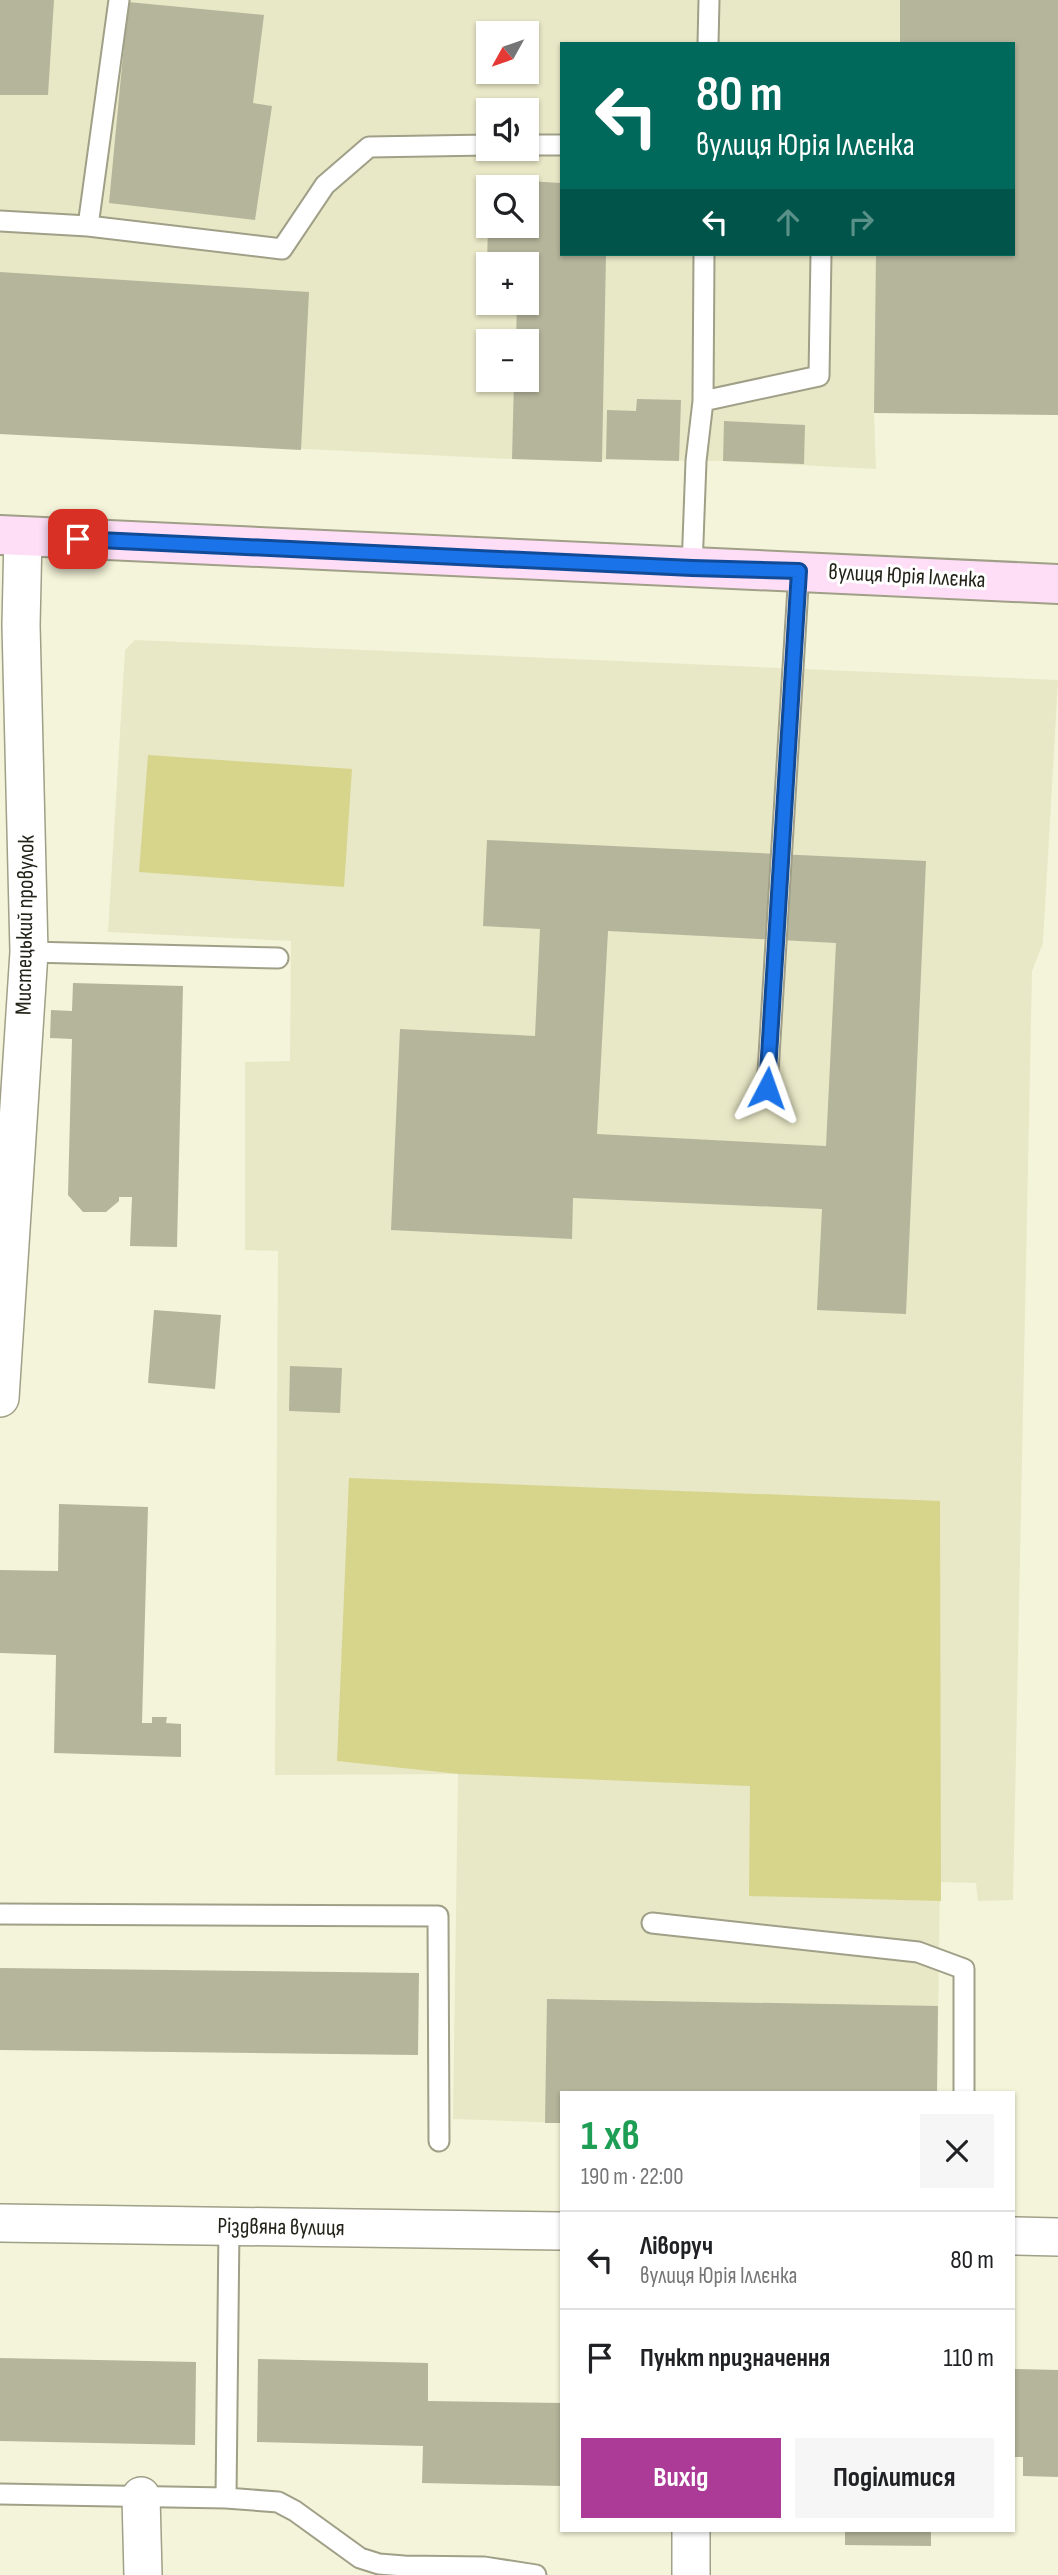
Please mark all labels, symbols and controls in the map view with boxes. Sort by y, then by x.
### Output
north arrow [476,21,539,84]
map controls [476,21,539,392]
text: 80 m [696,66,783,125]
icon: left [581,70,672,161]
button: sound [476,98,539,161]
text: вулиця Юрія Іллєнка [696,126,915,165]
button: search [476,175,539,238]
icon: left [696,203,734,241]
icon: ahead [769,203,807,241]
icon: right [842,203,880,241]
button: + [476,252,539,315]
button: − [476,329,539,392]
pin [48,509,108,569]
icon: arrive [59,520,97,558]
street label: вулиця Юрія Іллєнка [828,558,986,594]
street label: Мистецький провулок [9,834,41,1015]
position arrow [730,1051,804,1125]
text: 1 хв [581,2111,640,2162]
button: close [920,2114,994,2188]
text: 190 m · 22:00 [581,2163,684,2191]
street label: Різдвяна вулиця [217,2212,345,2242]
text: Ліворуч [640,2231,713,2262]
icon: left [581,2241,619,2279]
text: 80 m [950,2245,994,2276]
text: вулиця Юрія Іллєнка [640,2262,797,2290]
icon: arrive [581,2339,619,2377]
text: Пункт призначення [640,2343,830,2374]
text: 110 m [943,2343,994,2374]
button: Вихід [581,2438,781,2518]
button: Поділитися [795,2438,994,2518]

